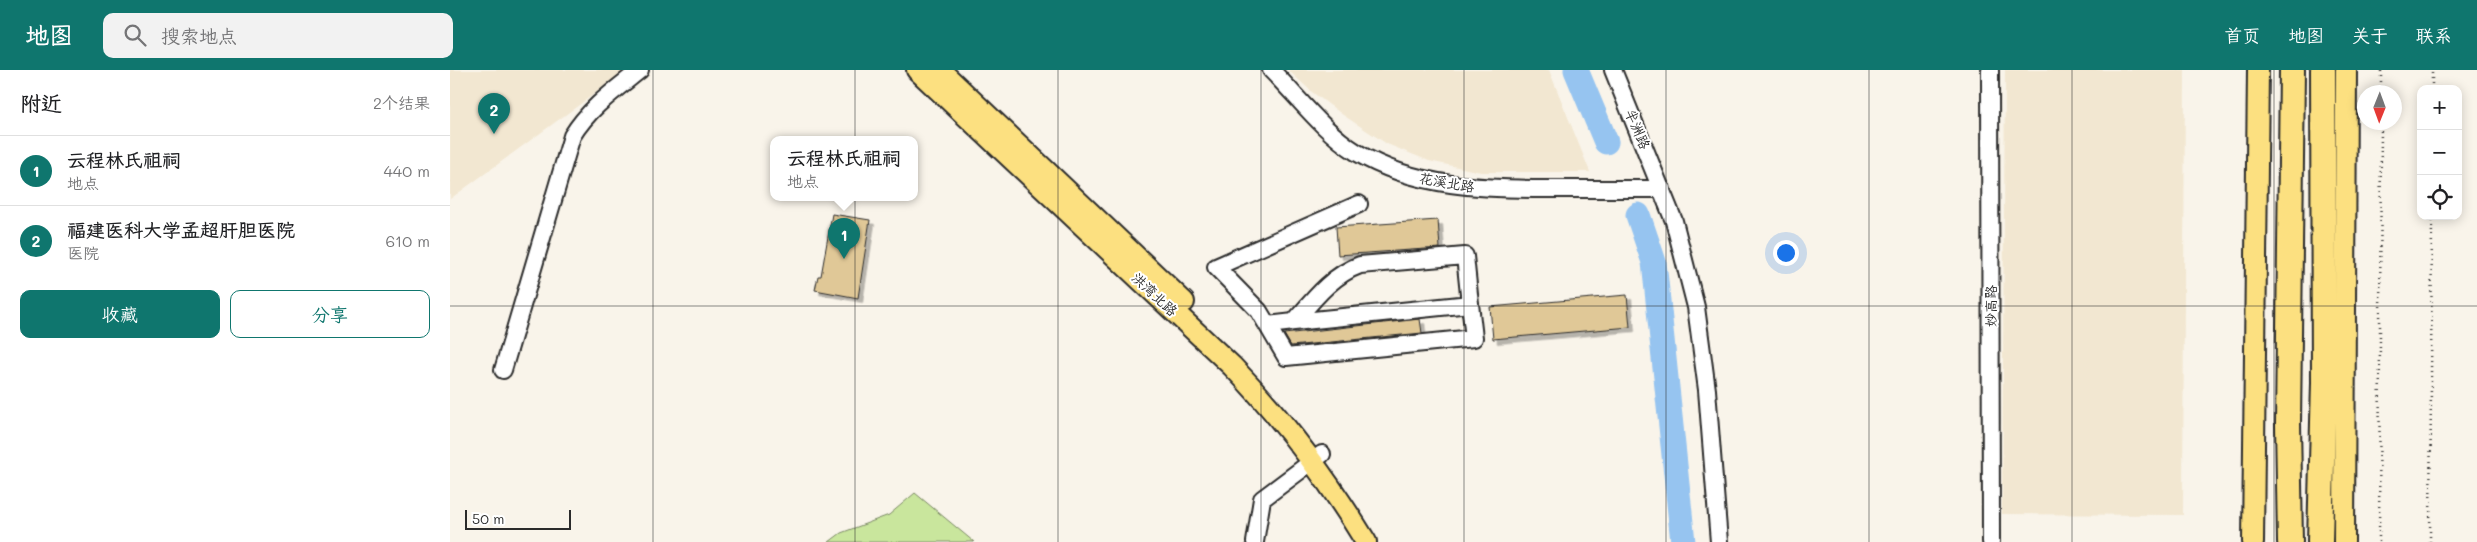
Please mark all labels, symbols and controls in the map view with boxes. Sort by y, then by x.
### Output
search box [103,13,453,58]
text: 地图 [25,19,73,50]
icon: search [121,21,149,49]
text: 搜索地点 [161,23,237,48]
text: 首页 [2224,23,2260,47]
text: 地图 [2288,23,2324,47]
text: 关于 [2352,23,2388,47]
text: 联系 [2416,23,2452,47]
north arrow [2357,85,2402,130]
map controls [2417,85,2462,220]
button: + [2417,85,2462,130]
text: 附近 [20,89,62,116]
text: 2个结果 [373,92,430,113]
pin: 2 [478,93,510,134]
street label: 半洲路 [1621,106,1655,152]
button: − [2417,130,2462,175]
popup [770,136,918,201]
text: 云程林氏祖祠 [787,145,901,170]
text: 云程林氏祖祠 [67,147,181,172]
text: 1 [32,160,40,181]
text: 440 m [383,160,430,181]
street label: 花溪北路 [1418,168,1476,196]
text: 地点 [787,170,819,191]
text: 地点 [67,172,99,193]
button: locate [2417,175,2462,220]
text: 福建医科大学孟超肝胆医院 [67,217,295,242]
pin: 1 [828,218,860,259]
text: 2 [32,230,40,251]
text: 610 m [385,230,430,251]
your location [1773,240,1799,266]
text: 医院 [67,242,99,263]
street label: 洪湾北路 [1128,268,1182,320]
street label: 妙高路 [1981,285,2000,327]
button: 收藏 [20,290,220,338]
button: 分享 [230,290,430,338]
scale bar [465,507,571,530]
text: 50 m [472,509,504,528]

